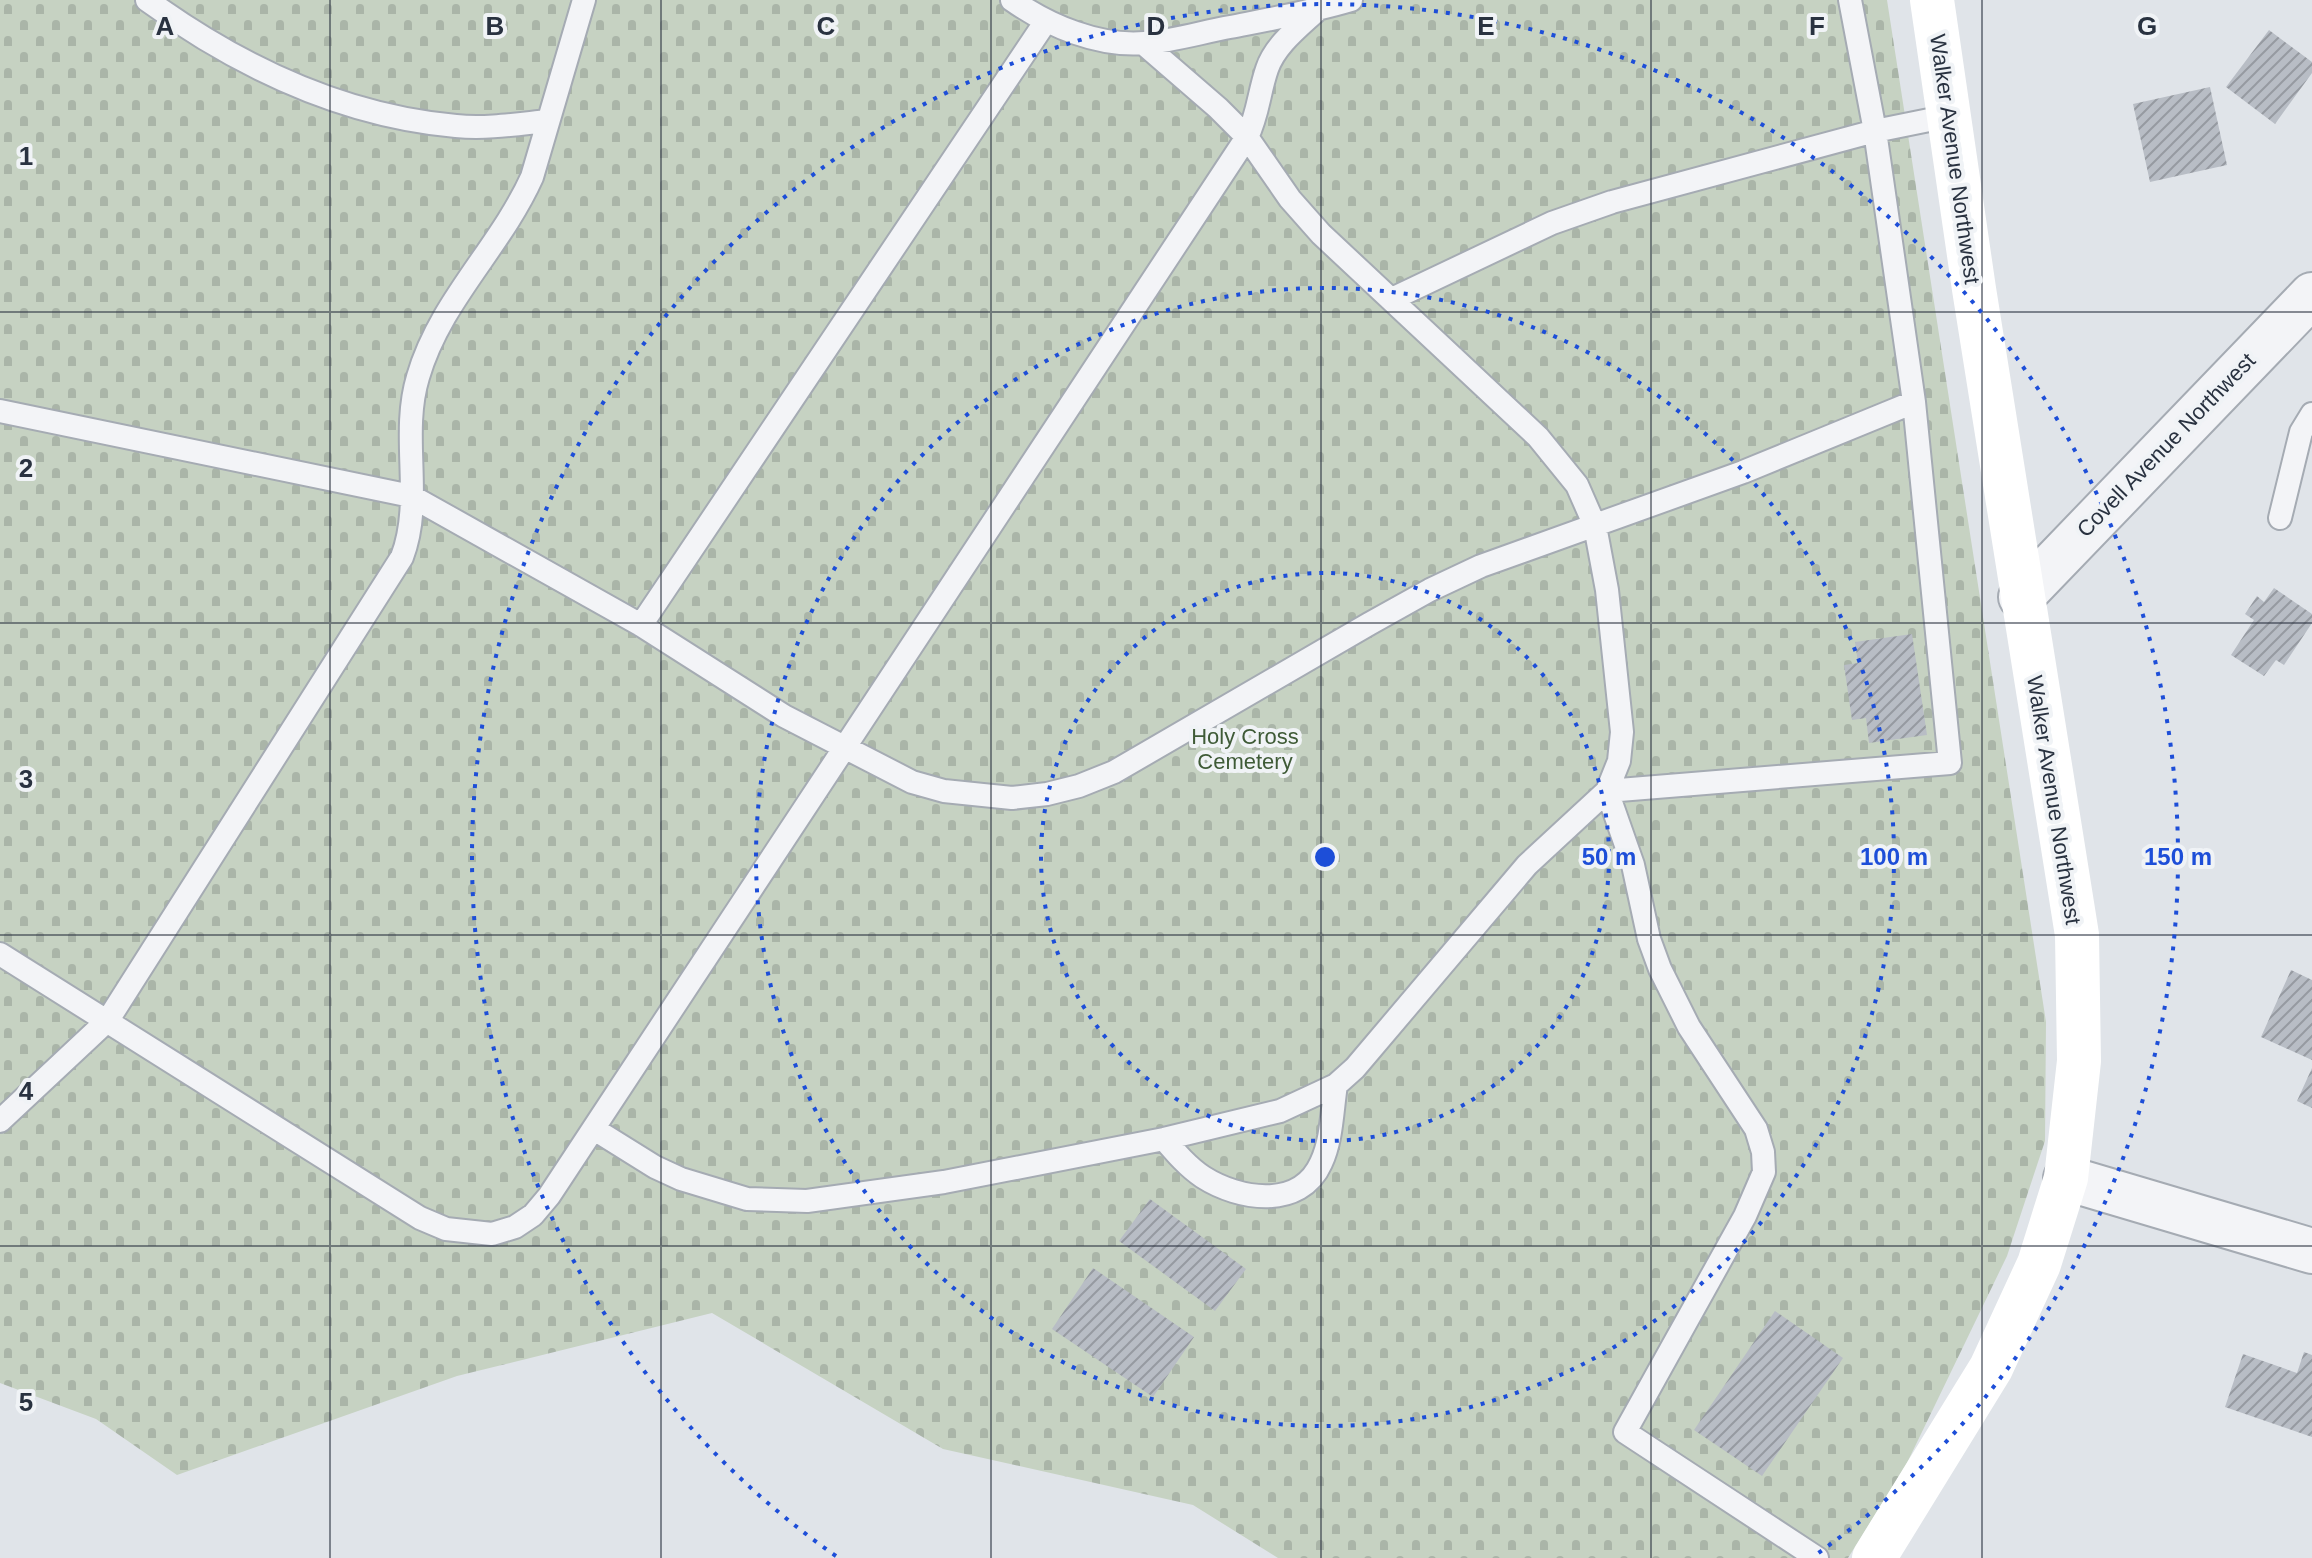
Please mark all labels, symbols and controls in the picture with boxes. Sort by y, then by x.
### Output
text: A [156,11,175,41]
text: B [486,11,504,41]
text: C [817,11,836,41]
text: D [1147,11,1165,41]
text: E [1477,11,1495,41]
text: F [1809,11,1825,41]
text: G [2137,11,2157,41]
street label: Walker Avenue Northwest [1925,33,1985,285]
text: 1 [19,141,33,171]
street label: Covell Avenue Northwest [2072,348,2260,542]
text: 2 [19,453,33,483]
street label: Walker Avenue Northwest [2022,674,2086,926]
park label: Holy Cross Cemetery [1191,724,1299,774]
text: 3 [19,764,33,794]
centre of rings [1311,843,1339,871]
text: 50 m [1582,843,1636,870]
text: 100 m [1860,843,1928,870]
text: 150 m [2144,843,2212,870]
text: 4 [19,1076,34,1106]
text: 5 [19,1387,33,1417]

